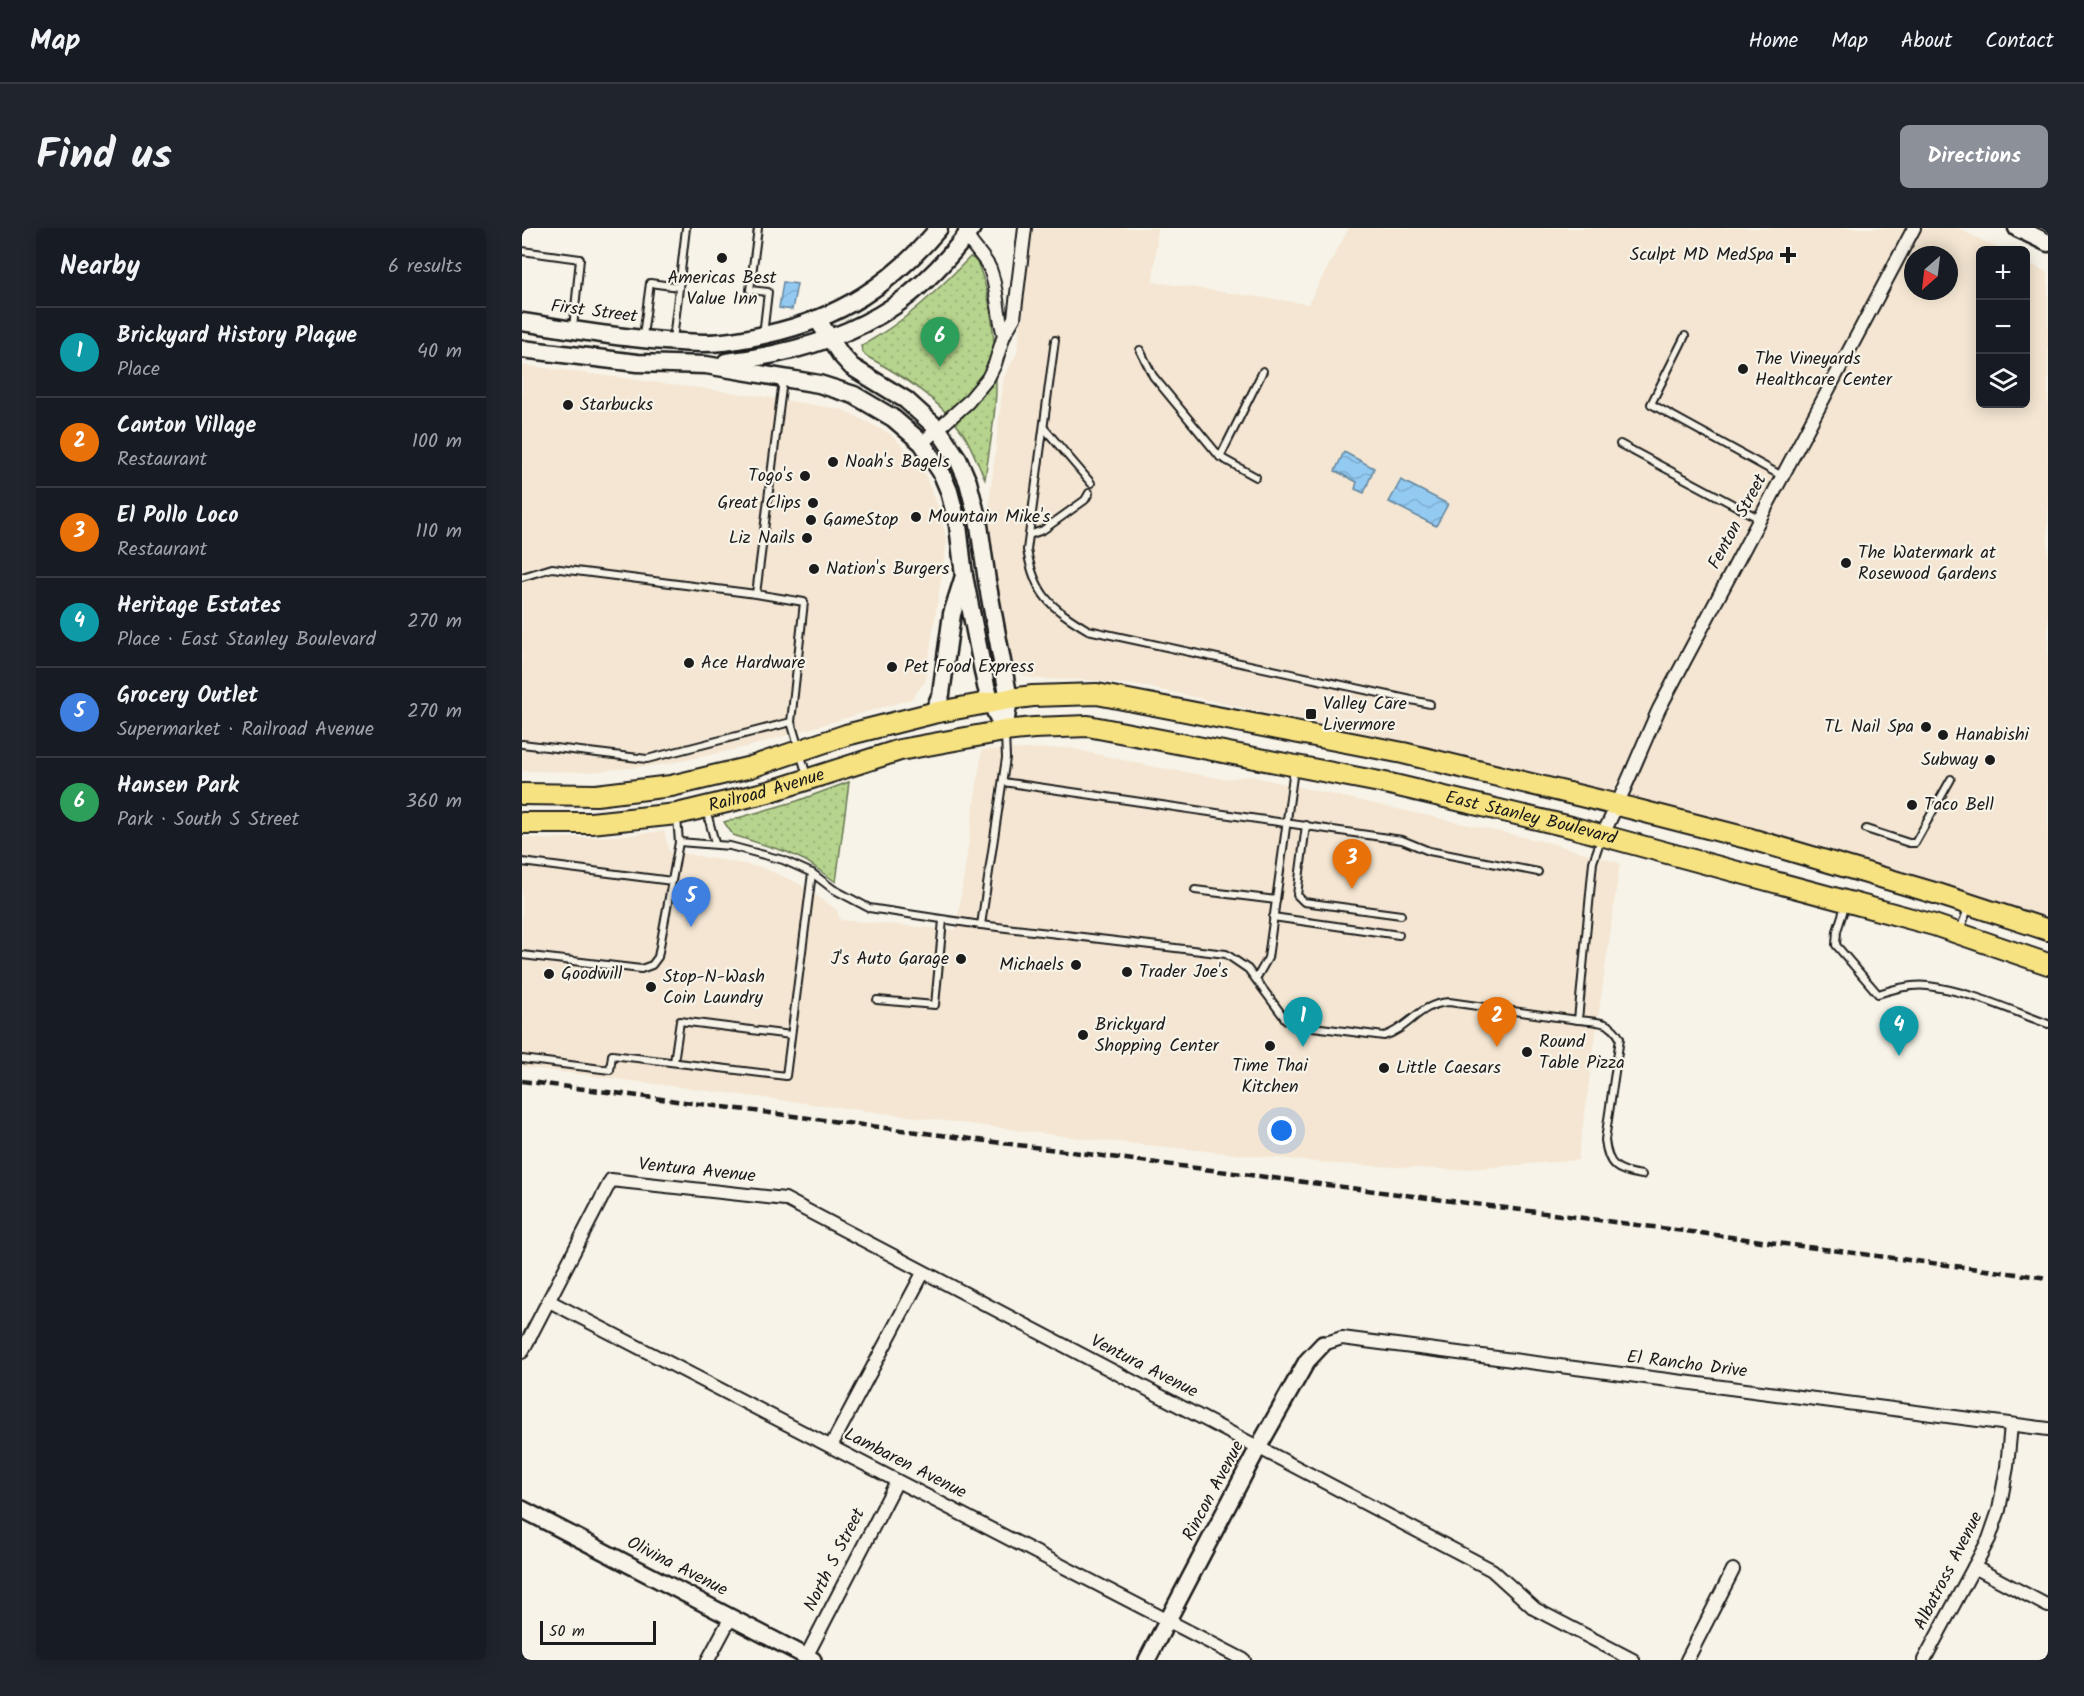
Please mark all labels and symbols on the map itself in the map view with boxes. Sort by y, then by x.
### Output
place label: Sculpt MD MedSpa [1630,241,1774,270]
marker: Sculpt MD MedSpa [1779,246,1797,264]
north arrow [1904,246,1958,300]
marker: Americas Best Value Inn [715,251,729,265]
place label: Americas Best Value Inn [667,264,778,314]
street label: First Street [549,292,640,332]
pin: 6 [920,318,960,367]
place label: The Vineyards Healthcare Center [1755,345,1893,395]
marker: The Vineyards Healthcare Center [1736,362,1750,376]
place label: Starbucks [580,391,653,420]
marker: Starbucks [561,398,575,412]
place label: Noah's Bagels [845,448,950,477]
marker: Noah's Bagels [826,455,840,469]
place label: Togo's [748,462,793,491]
street label: Fenton Street [1701,468,1776,575]
marker: Togo's [798,469,812,483]
place label: Great Clips [718,489,801,518]
marker: Great Clips [806,496,820,510]
place label: Mountain Mike's [928,503,1051,532]
place label: GameStop [823,506,899,535]
marker: Mountain Mike's [909,510,923,524]
marker: GameStop [804,513,818,527]
place label: Liz Nails [729,524,795,553]
marker: Liz Nails [800,531,814,545]
place label: The Watermark at Rosewood Gardens [1858,539,1997,589]
place label: Nation's Burgers [826,555,950,584]
marker: The Watermark at Rosewood Gardens [1839,556,1853,570]
marker: Nation's Burgers [807,562,821,576]
place label: Ace Hardware [701,649,805,678]
place label: Pet Food Express [904,653,1035,682]
marker: Ace Hardware [682,656,696,670]
marker: Pet Food Express [885,660,899,674]
place label: Valley Care Livermore [1323,690,1407,740]
marker: Valley Care Livermore [1304,707,1318,721]
place label: TL Nail Spa [1824,713,1914,742]
marker: TL Nail Spa [1919,720,1933,734]
place label: Hanabishi [1955,721,2030,750]
marker: Hanabishi [1936,728,1950,742]
place label: Subway [1921,746,1979,775]
marker: Subway [1983,753,1997,767]
street label: Railroad Avenue [705,760,828,820]
street label: East Stanley Boulevard [1442,783,1621,853]
place label: Taco Bell [1924,791,1994,820]
marker: Taco Bell [1905,798,1919,812]
pin: 3 [1332,840,1372,889]
pin: 5 [672,878,710,927]
place label: J's Auto Garage [831,945,949,974]
place label: Michaels [999,951,1064,980]
marker: J's Auto Garage [954,952,968,966]
marker: Michaels [1069,958,1083,972]
place label: Trader Joe's [1139,958,1229,987]
place label: Goodwill [561,960,623,989]
place label: Stop-N-Wash Coin Laundry [663,963,765,1013]
marker: Trader Joe's [1120,965,1134,979]
marker: Goodwill [542,967,556,981]
marker: Stop-N-Wash Coin Laundry [644,980,658,994]
pin: 1 [1284,998,1322,1047]
pin: 2 [1478,998,1516,1047]
pin: 4 [1880,1006,1918,1056]
place label: Brickyard Shopping Center [1095,1011,1220,1061]
marker: Brickyard Shopping Center [1076,1028,1090,1042]
place label: Round Table Pizza [1539,1028,1625,1078]
marker: Time Thai Kitchen [1263,1039,1277,1053]
marker: Round Table Pizza [1520,1045,1534,1059]
place label: Time Thai Kitchen [1232,1052,1308,1102]
place label: Little Caesars [1396,1054,1501,1083]
marker: Little Caesars [1377,1061,1391,1075]
your location [1267,1116,1296,1145]
street label: Ventura Avenue [637,1150,757,1192]
street label: Ventura Avenue [1085,1327,1203,1407]
street label: El Rancho Drive [1625,1343,1749,1387]
street label: Lambaren Avenue [839,1421,971,1507]
street label: Rincon Avenue [1175,1435,1253,1547]
street label: North S Street [797,1502,874,1617]
street label: Albatross Avenue [1907,1507,1991,1635]
street label: Olivina Avenue [621,1529,733,1605]
scale bar [540,1618,656,1646]

